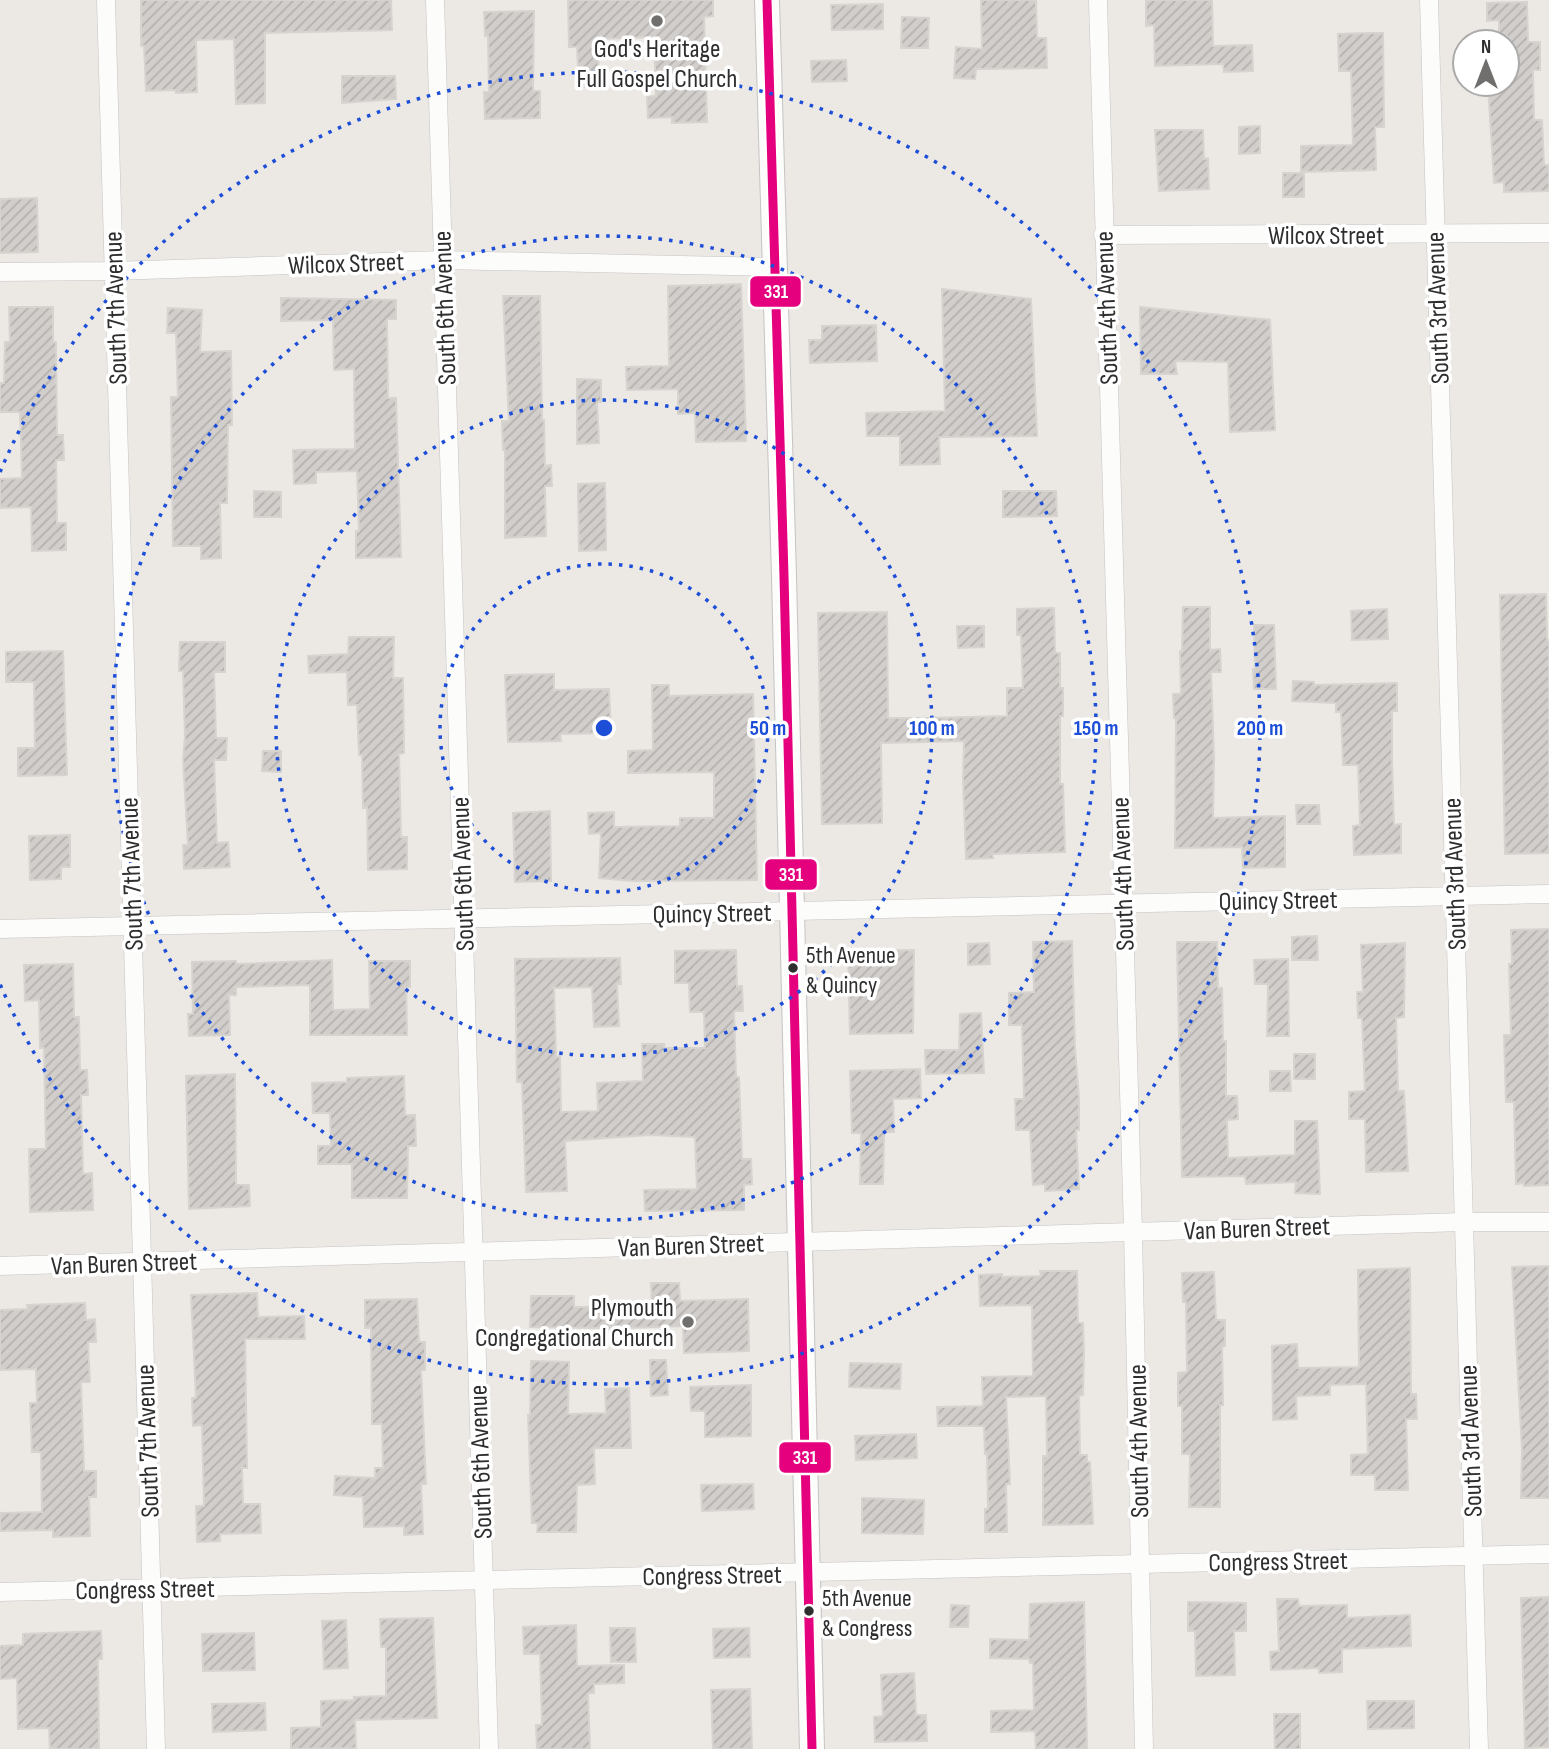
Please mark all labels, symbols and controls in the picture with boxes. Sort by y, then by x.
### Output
marker: God's Heritage Full Gospel Church [649,13,665,29]
north arrow [1451,28,1521,98]
place label: God's Heritage Full Gospel Church [576,34,738,95]
text: N [1481,36,1491,59]
street label: Wilcox Street [1268,221,1384,252]
street label: South 6th Avenue [427,230,464,386]
street label: South 7th Avenue [98,231,135,385]
street label: South 4th Avenue [1089,231,1126,385]
street label: South 3rd Avenue [1420,231,1457,385]
street label: Wilcox Street [287,247,405,282]
line badge: 331 [749,275,802,308]
text: 331 [764,281,789,304]
centre of rings [592,716,616,740]
text: 50 m [750,716,786,741]
text: 100 m [909,716,955,741]
text: 150 m [1074,716,1118,741]
text: 200 m [1237,716,1283,741]
street label: South 6th Avenue [445,796,482,952]
street label: South 7th Avenue [114,797,151,951]
street label: South 4th Avenue [1105,797,1142,951]
street label: South 3rd Avenue [1437,797,1474,951]
line badge: 331 [764,858,818,891]
text: 331 [779,864,804,887]
street label: Quincy Street [1218,885,1338,918]
street label: Quincy Street [652,898,772,931]
place label: 5th Avenue & Quincy [806,941,896,1000]
marker: 5th Avenue & Quincy [786,961,800,975]
street label: Van Buren Street [1183,1211,1331,1248]
street label: Van Buren Street [617,1228,765,1265]
street label: Van Buren Street [50,1246,198,1283]
place label: Plymouth Congregational Church [475,1293,674,1354]
marker: Plymouth Congregational Church [680,1314,696,1330]
street label: South 7th Avenue [130,1364,167,1518]
street label: South 4th Avenue [1123,1364,1156,1518]
street label: South 3rd Avenue [1453,1364,1490,1518]
street label: South 6th Avenue [463,1384,500,1540]
line badge: 331 [778,1441,832,1474]
text: 331 [793,1447,818,1470]
street label: Congress Street [1208,1546,1348,1579]
street label: Congress Street [642,1560,782,1593]
street label: Congress Street [75,1574,215,1607]
place label: 5th Avenue & Congress [822,1584,912,1643]
marker: 5th Avenue & Congress [802,1604,816,1618]

